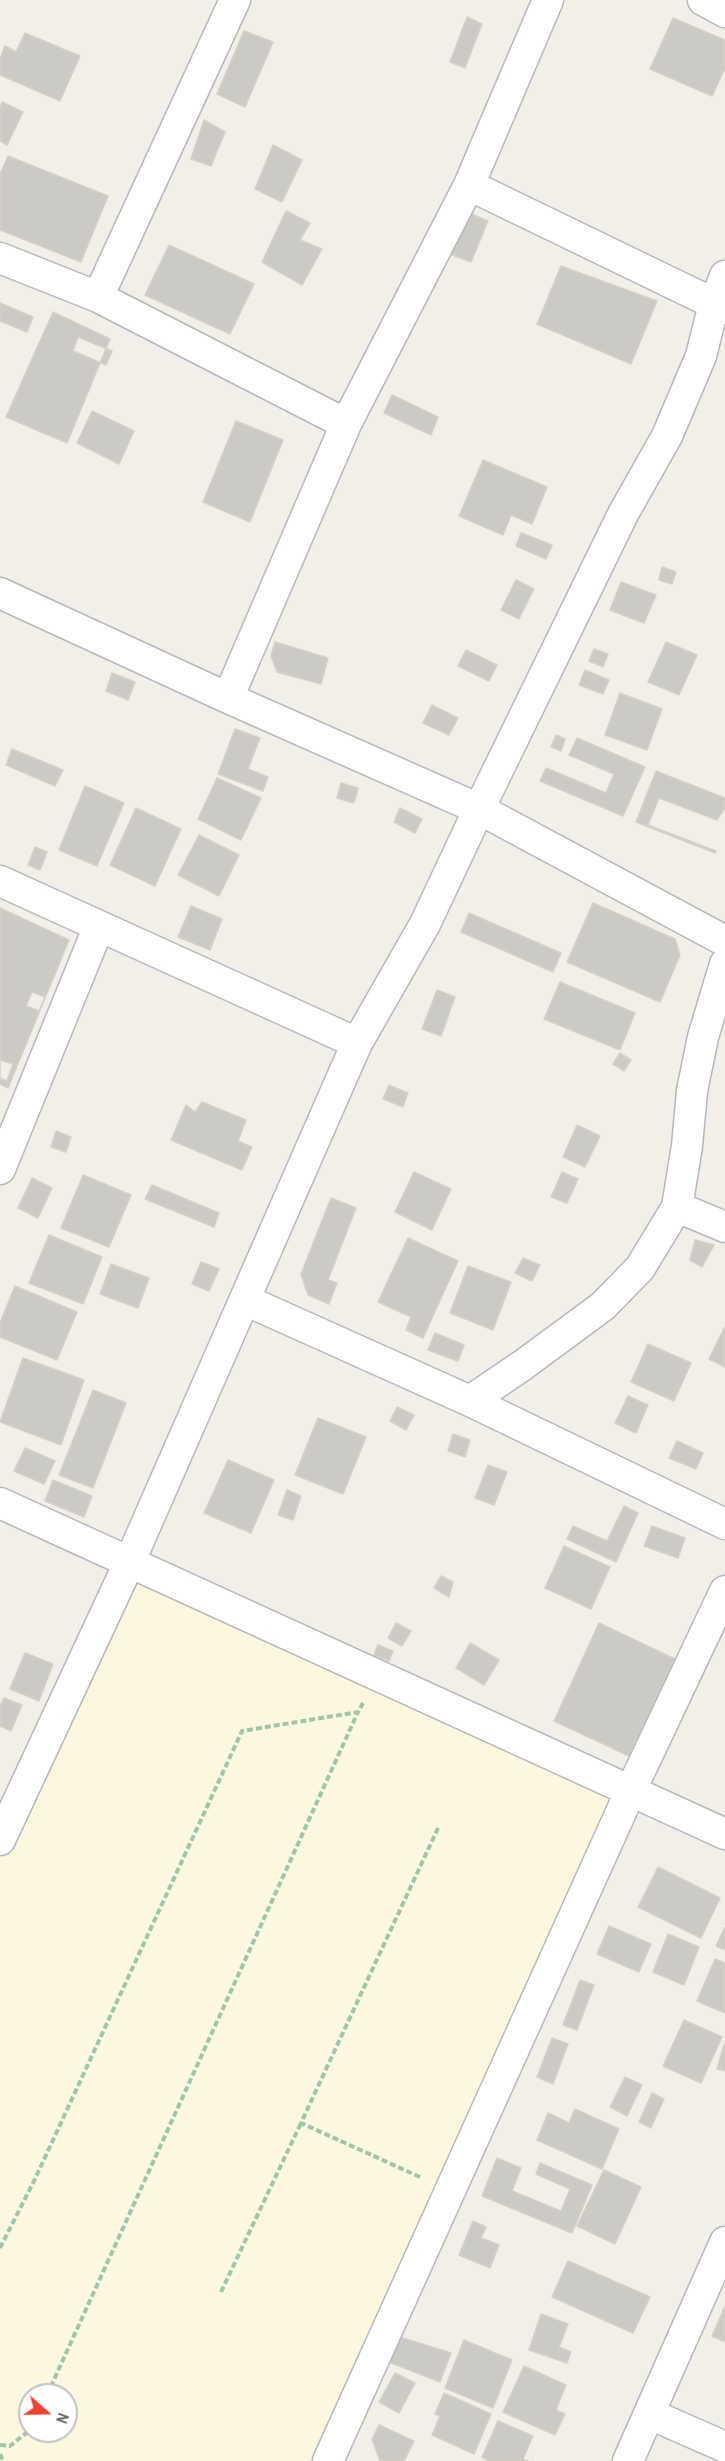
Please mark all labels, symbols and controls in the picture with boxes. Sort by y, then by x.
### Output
north arrow [18,2383,78,2443]
text: N [51,2410,75,2427]

